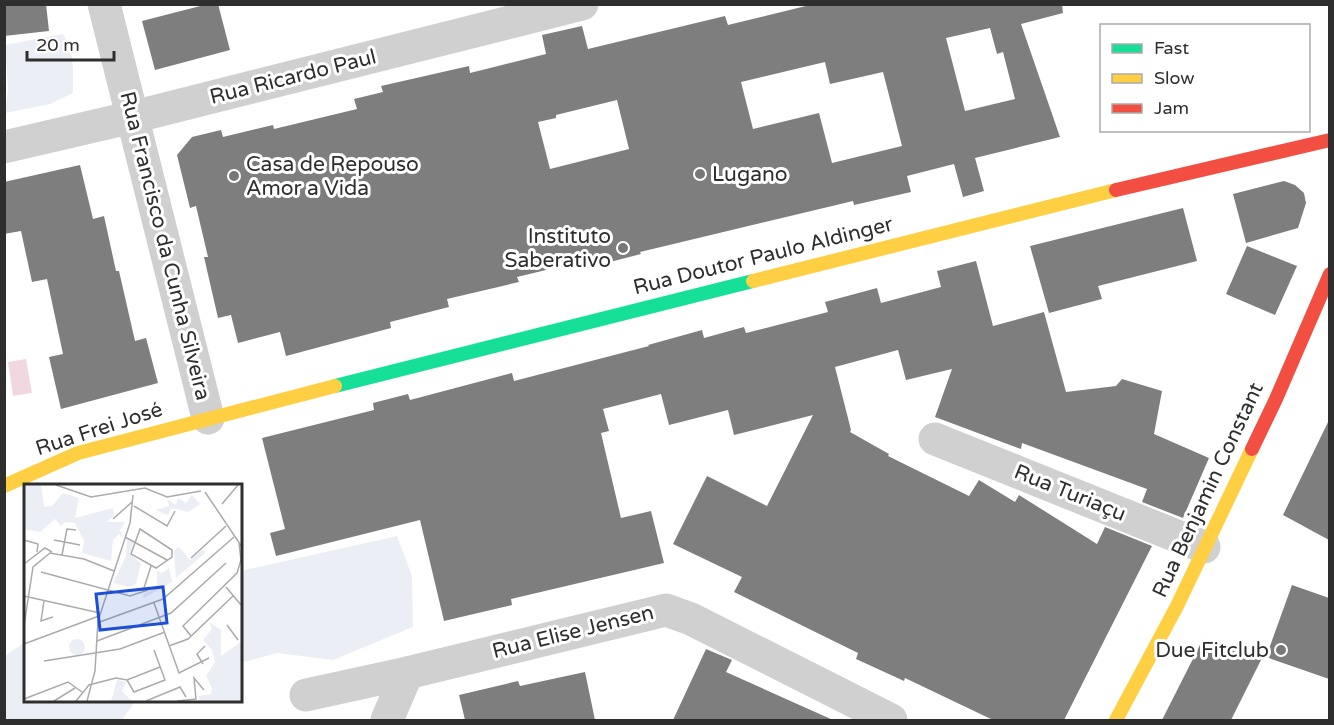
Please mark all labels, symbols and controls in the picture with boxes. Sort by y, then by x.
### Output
scale bar [27,24,114,62]
legend [1100,24,1310,132]
text: 20 m [36,34,80,56]
text: Fast [1154,37,1189,59]
street label: Rua Ricardo Paul [207,44,379,110]
text: Slow [1154,67,1195,89]
street label: Rua Francisco da Cunha Silveira [114,89,216,403]
text: Jam [1154,97,1189,119]
place label: Casa de Repouso Amor a Vida [246,152,419,201]
place label: Lugano [712,162,788,187]
marker: Lugano [693,167,707,181]
marker: Casa de Repouso Amor a Vida [227,169,241,183]
street label: Rua Doutor Paulo Aldinger [631,212,895,300]
place label: Instituto Saberativo [505,224,611,273]
marker: Instituto Saberativo [616,241,630,255]
street label: Rua Benjamin Constant [1147,379,1269,601]
street label: Rua Frei José [32,397,166,461]
street label: Rua Turiaçu [1010,459,1130,527]
inset map [24,484,242,701]
street label: Rua Elise Jensen [490,600,656,664]
place label: Due Fitclub [1155,638,1269,663]
marker: Due Fitclub [1274,643,1288,657]

